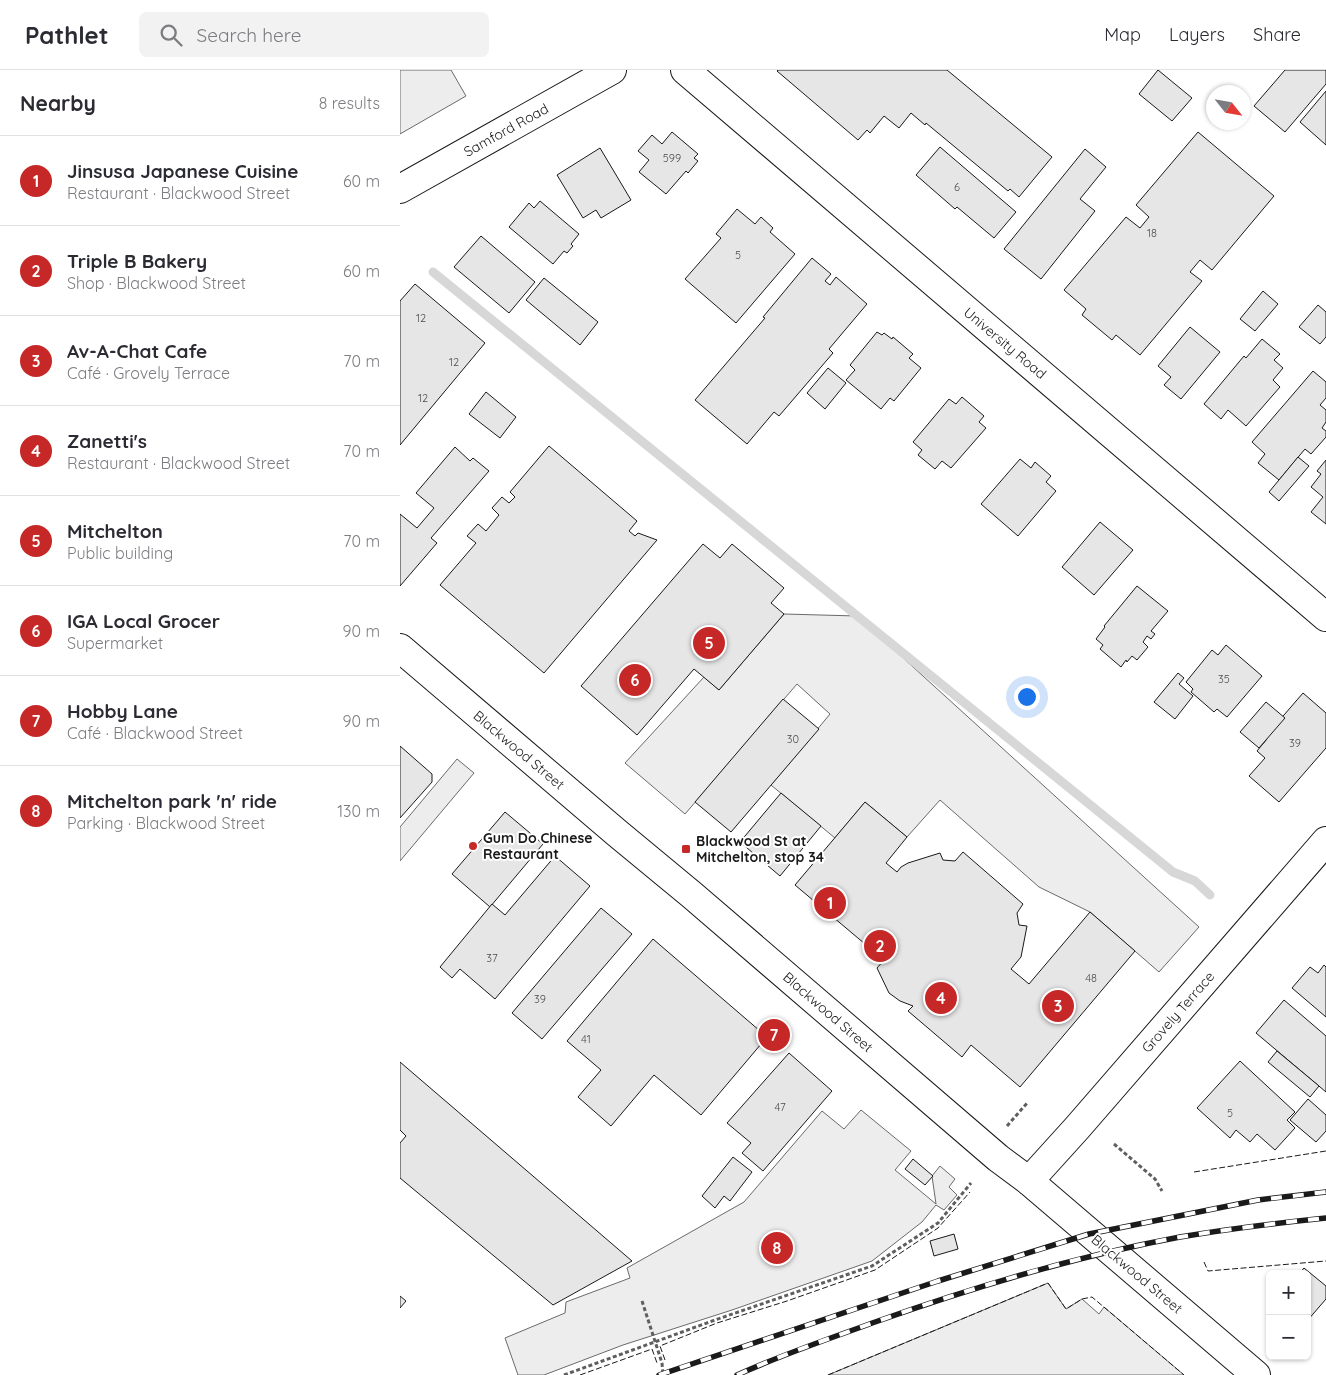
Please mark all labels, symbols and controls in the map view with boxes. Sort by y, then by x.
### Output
search box [139,12,489,57]
text: Pathlet [25,20,109,50]
icon: search [157,21,185,49]
text: Search here [197,23,301,47]
text: Map [1104,23,1141,46]
text: Layers [1169,23,1225,46]
text: Share [1253,23,1301,46]
north arrow [1206,85,1251,130]
text: Nearby [20,90,96,116]
text: 8 results [319,93,380,113]
street label: Samford Road [460,99,552,161]
house number: 599 [663,151,681,165]
text: Jinsusa Japanese Cuisine [67,159,298,183]
text: 1 [33,171,39,191]
text: 60 m [343,171,380,191]
house number: 6 [954,180,960,194]
text: Restaurant · Blackwood Street [67,183,290,203]
house number: 18 [1147,226,1157,240]
house number: 5 [735,248,741,262]
text: Triple B Bakery [67,249,207,273]
text: 2 [31,261,41,281]
text: 60 m [343,261,380,281]
text: Shop · Blackwood Street [67,273,246,293]
street label: University Road [960,303,1050,383]
house number: 12 [416,311,426,325]
text: Av-A-Chat Cafe [67,339,207,363]
text: 3 [32,351,40,371]
text: 70 m [343,351,380,371]
house number: 12 [449,355,459,369]
text: Café · Grovely Terrace [67,363,230,383]
house number: 12 [418,391,428,405]
text: Zanetti's [67,429,147,453]
text: 4 [31,441,41,461]
text: 70 m [343,441,380,461]
text: Restaurant · Blackwood Street [67,453,290,473]
text: Mitchelton [67,519,163,543]
text: 5 [31,531,41,551]
text: 70 m [343,531,380,551]
text: Public building [67,543,173,563]
text: IGA Local Grocer [67,609,220,633]
text: 6 [32,621,40,641]
text: 90 m [343,621,380,641]
pin: 5 [693,624,725,662]
text: Supermarket [67,633,163,653]
pin: 6 [619,661,651,699]
house number: 35 [1218,672,1230,686]
your location [1014,684,1040,710]
text: Hobby Lane [67,699,178,723]
street label: Blackwood Street [470,707,568,794]
text: 7 [32,711,40,731]
text: 90 m [343,711,380,731]
text: Café · Blackwood Street [67,723,243,743]
house number: 30 [787,732,799,746]
house number: 39 [1289,736,1301,750]
text: Mitchelton park 'n' ride [67,789,277,813]
text: 8 [32,801,40,821]
text: 130 m [337,801,380,821]
text: Parking · Blackwood Street [67,813,265,833]
place label: Gum Do Chinese Restaurant [483,829,592,863]
place label: Blackwood St at Mitchelton, stop 34 [696,832,824,866]
marker: Gum Do Chinese Restaurant [467,840,479,852]
marker: Blackwood St at Mitchelton, stop 34 [680,843,692,855]
pin: 1 [814,884,846,922]
pin: 2 [864,927,896,965]
house number: 37 [486,951,498,965]
street label: Grovely Terrace [1138,967,1218,1056]
street label: Blackwood Street [779,968,877,1056]
house number: 48 [1085,971,1097,985]
pin: 4 [925,979,957,1017]
pin: 3 [1042,987,1074,1025]
house number: 39 [534,992,546,1006]
pin: 7 [758,1016,790,1054]
house number: 41 [581,1032,591,1046]
house number: 47 [774,1100,786,1114]
house number: 5 [1227,1106,1233,1120]
pin: 8 [761,1229,793,1267]
street label: Blackwood Street [1088,1231,1186,1318]
map controls [1266,1270,1311,1360]
button: + [1266,1270,1311,1315]
button: − [1266,1315,1311,1360]

